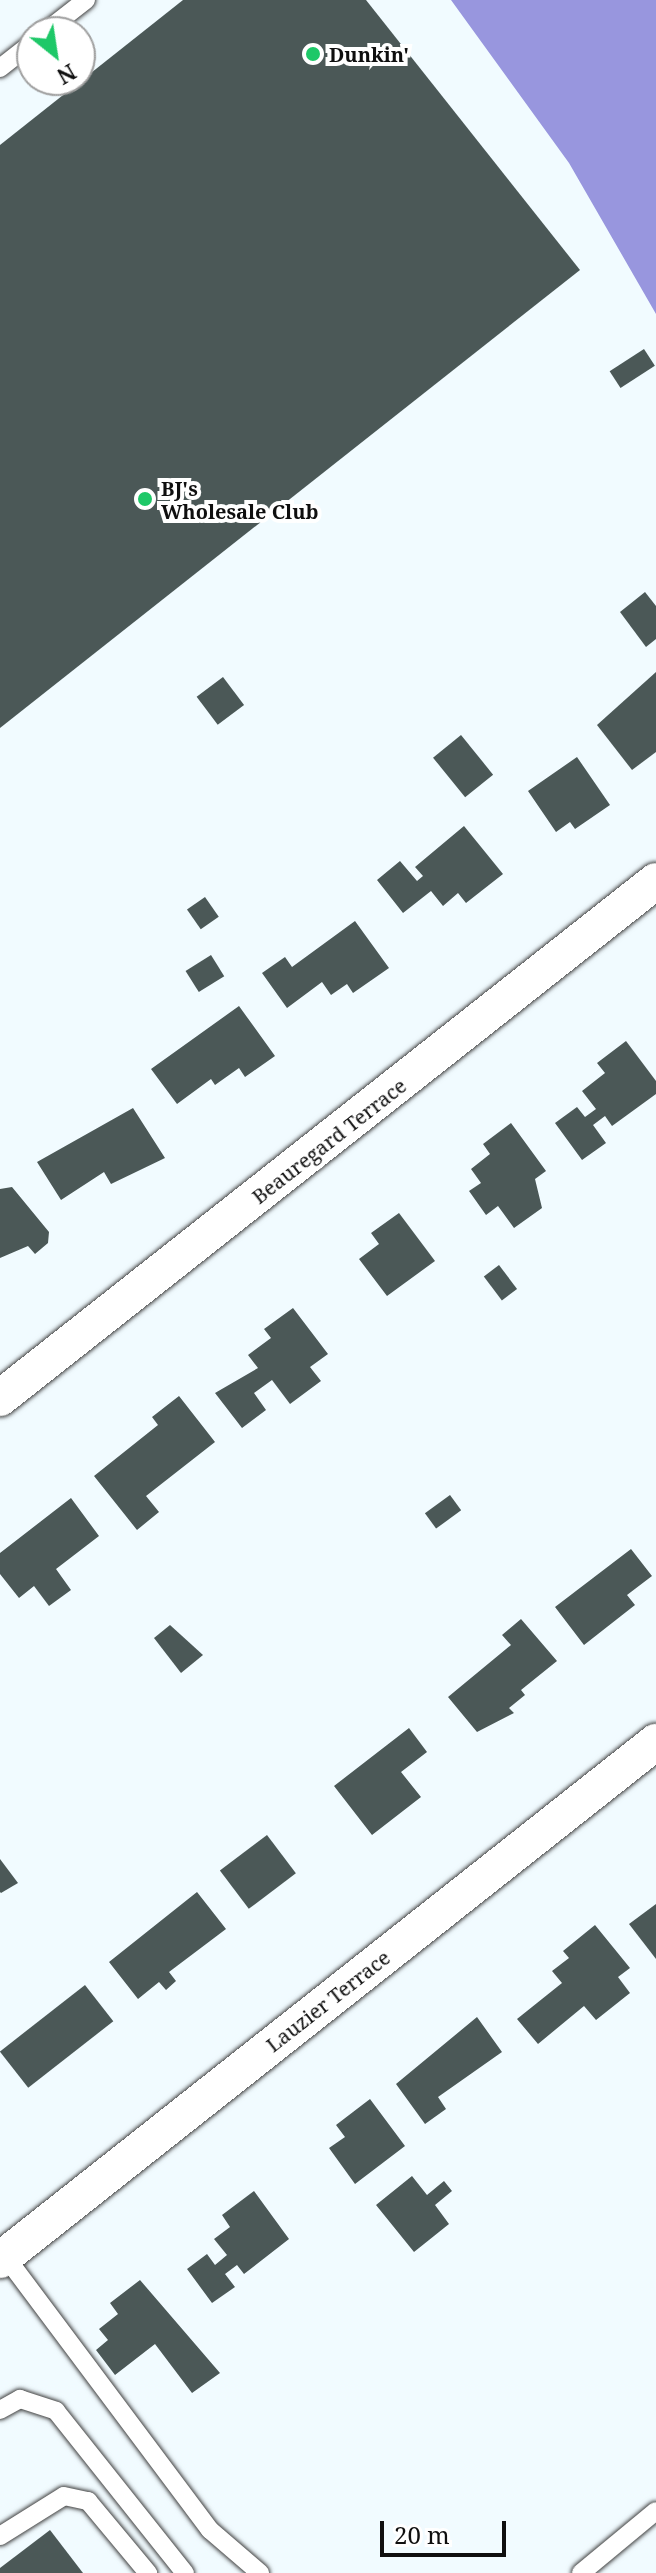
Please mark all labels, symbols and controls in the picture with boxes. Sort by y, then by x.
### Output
north arrow [16,16,96,96]
place label: Dunkin' [329,42,409,66]
marker: Dunkin' [304,45,322,63]
text: N [52,58,82,92]
place label: BJ's Wholesale Club [161,476,318,523]
marker: BJ's Wholesale Club [136,490,154,508]
street label: Beauregard Terrace [247,1073,411,1209]
street label: Lauzier Terrace [261,1945,395,2057]
scale bar [384,2505,510,2555]
text: 20 m [394,2518,450,2551]

